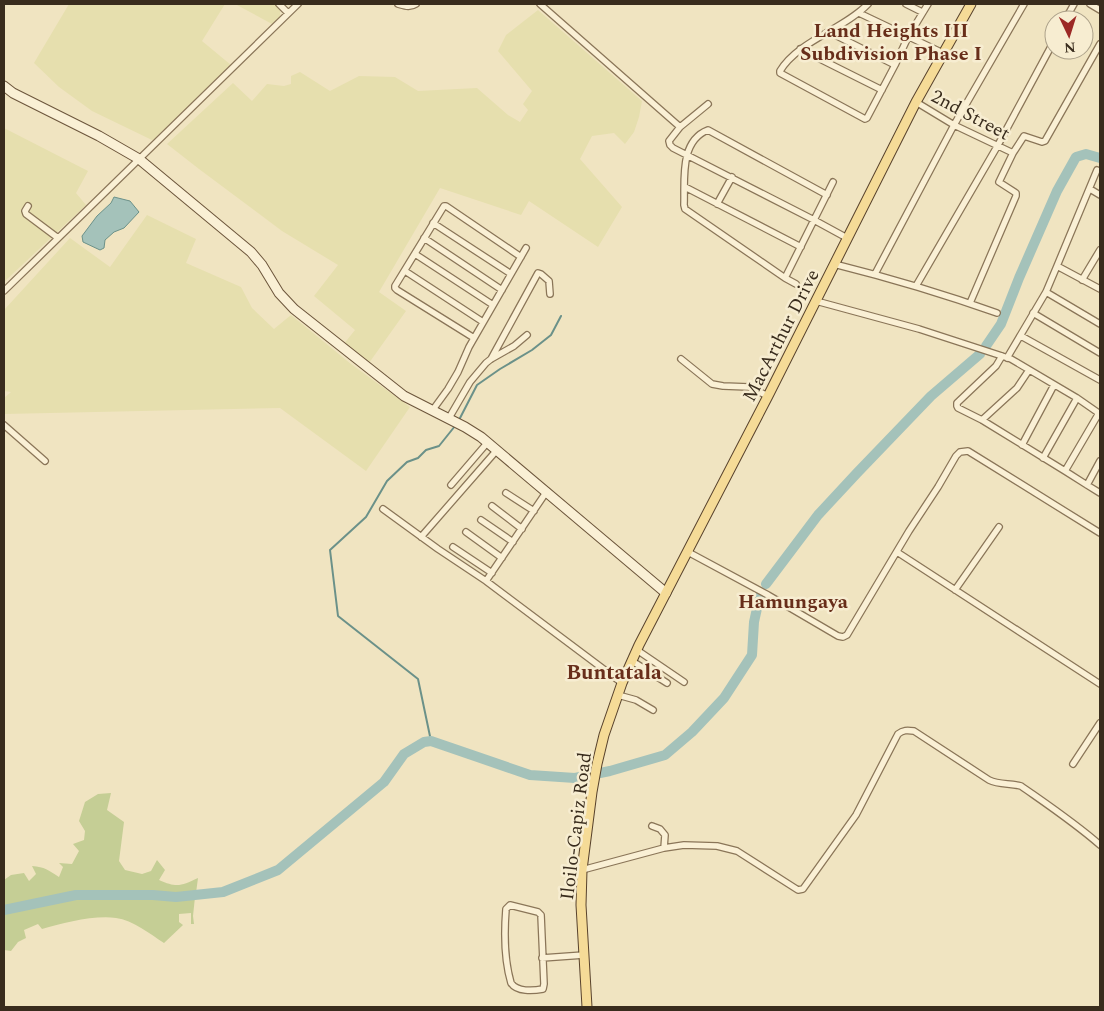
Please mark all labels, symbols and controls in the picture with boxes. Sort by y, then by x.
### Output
north arrow [1044,10,1094,60]
district label: Land Heights III Subdivision Phase I [800,16,982,69]
text: N [1063,37,1076,58]
street label: 2nd Street [926,82,1015,148]
street label: MacArthur Drive [735,264,827,407]
district label: Hamungaya [738,587,849,617]
district label: Buntatala [566,657,662,689]
street label: Iloilo-Capiz Road [553,751,600,902]

